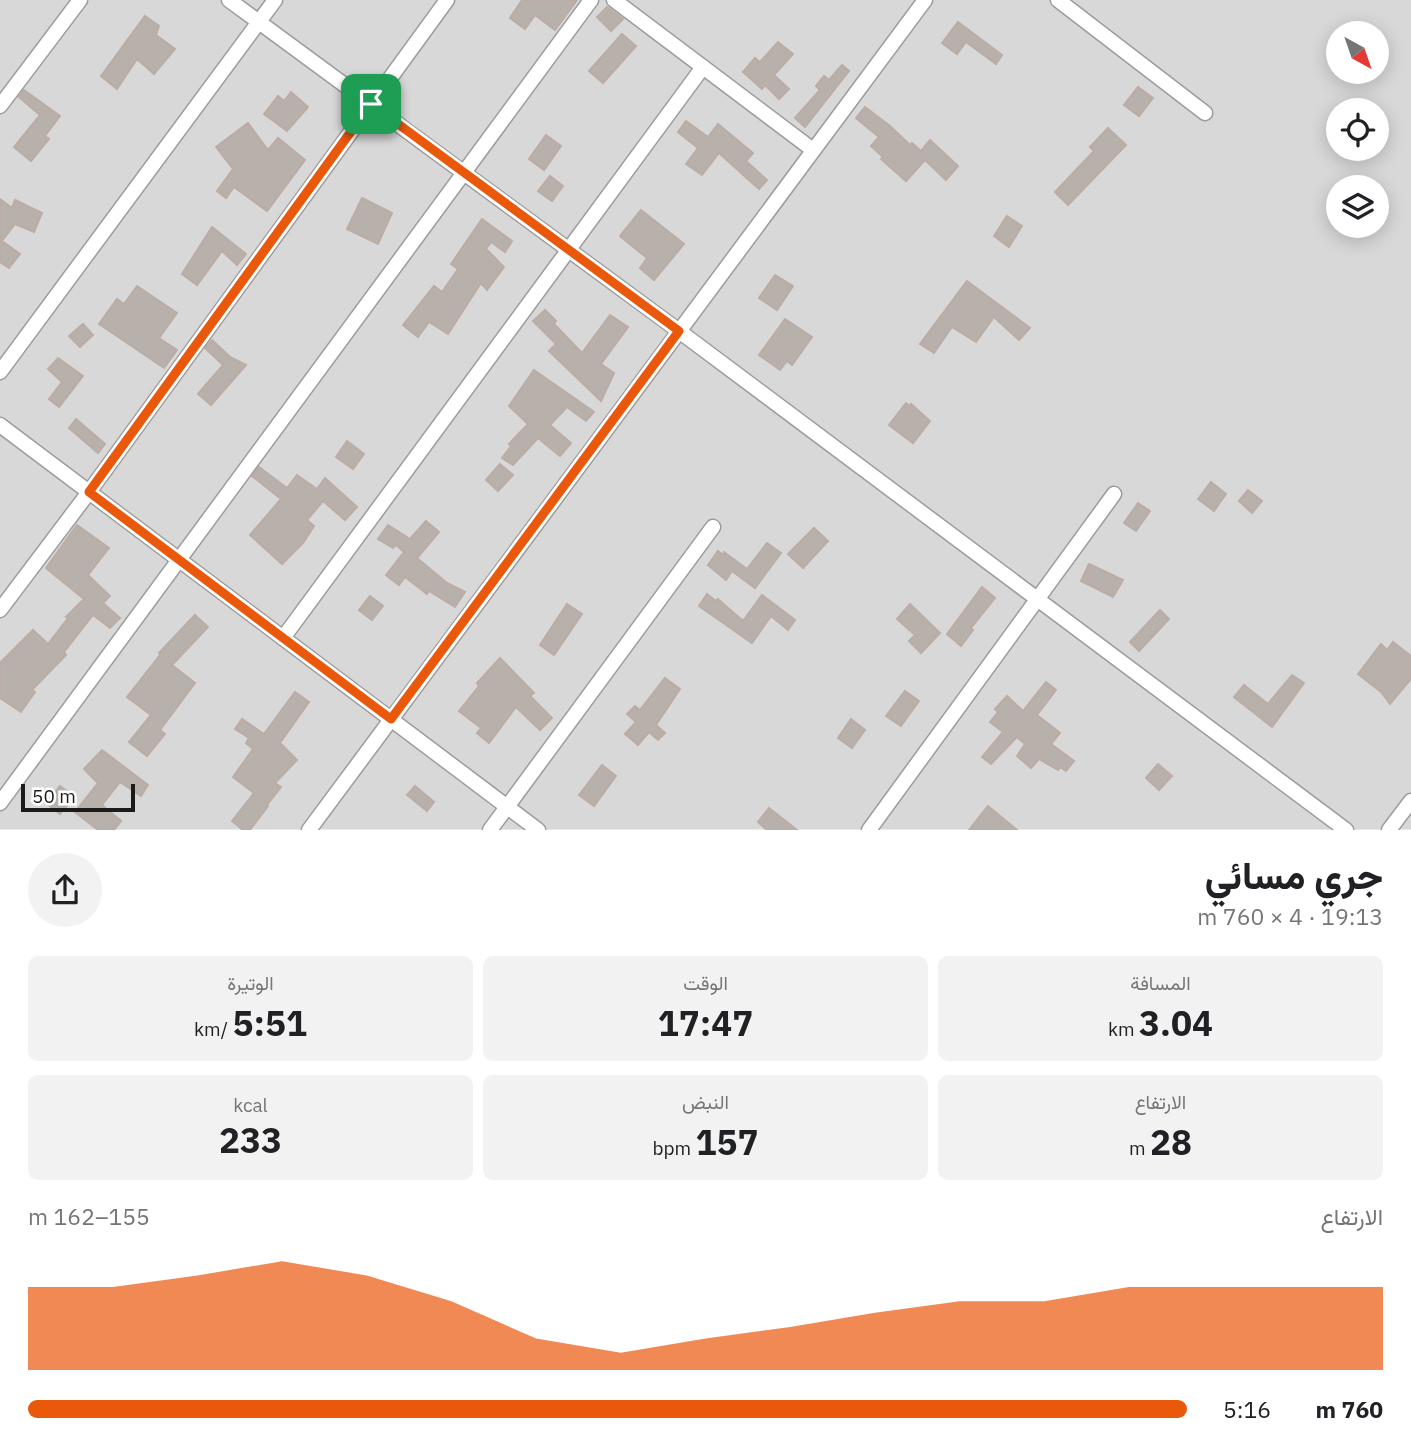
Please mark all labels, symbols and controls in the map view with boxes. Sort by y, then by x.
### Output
north arrow [1326,21,1390,84]
map controls [1326,21,1389,238]
pin [341,74,401,134]
icon: arrive [352,85,390,123]
button: locate [1326,98,1389,161]
button: layers [1326,175,1389,238]
scale bar [21,780,135,812]
text: 50 m [32,784,76,808]
text: جري مسائي [1205,850,1383,899]
button: share [28,853,102,927]
text: 19:13 · 4 × 760 m [1197,901,1383,931]
text: الوتيرة [227,971,274,995]
text: الوقت [683,971,728,995]
text: المسافة [1130,971,1191,995]
text: 5:51 [232,1000,307,1046]
text: 17:47 [658,1000,753,1046]
text: 3.04 [1139,1000,1213,1046]
text: /km [194,1017,232,1041]
text: km [1108,1017,1139,1041]
text: النبض [682,1090,729,1114]
text: الارتفاع [1135,1090,1186,1114]
text: kcal [233,1093,268,1117]
text: 233 [219,1117,282,1163]
text: 157 [696,1119,759,1165]
text: 28 [1150,1119,1192,1165]
text: bpm [652,1136,696,1160]
text: m [1129,1136,1150,1160]
text: 155–162 m [28,1201,150,1231]
text: الارتفاع [1321,1201,1383,1231]
text: 5:16 [1223,1394,1271,1424]
text: 760 m [1316,1394,1383,1424]

